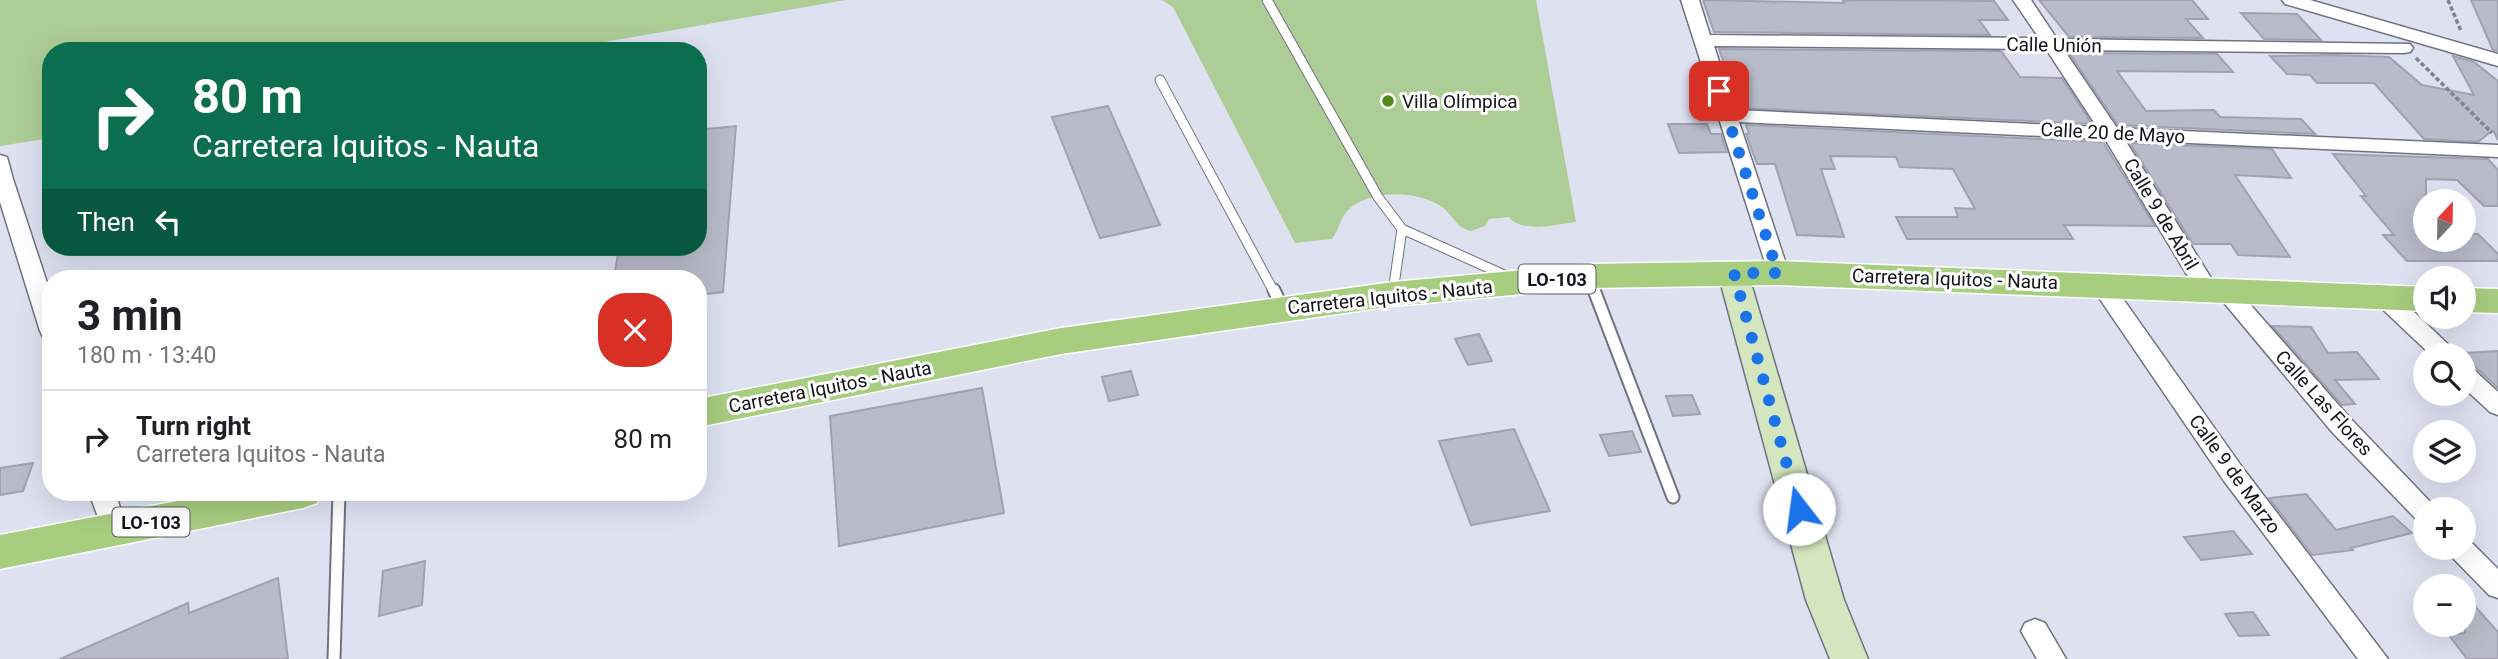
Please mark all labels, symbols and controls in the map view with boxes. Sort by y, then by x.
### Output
street label: Calle Unión [2006,33,2102,57]
pin [1689,61,1749,121]
text: 80 m [192,68,303,125]
icon: right [77,70,168,161]
icon: arrive [1700,72,1738,110]
place label: Villa Olímpica [1402,90,1518,113]
marker: Villa Olímpica [1380,93,1396,109]
street label: Calle 20 de Mayo [2040,118,2186,148]
text: Carretera Iquitos - Nauta [192,127,539,165]
street label: Calle 9 de Abril [2119,154,2203,274]
north arrow [2413,189,2476,252]
map controls [2413,189,2476,637]
icon: left [149,203,187,241]
text: Then [77,207,135,237]
road number: LO-103 [1518,264,1596,293]
street label: Carretera Iquitos - Nauta [1852,264,2058,294]
button: sound [2413,266,2476,329]
street label: Carretera Iquitos - Nauta [1286,275,1494,319]
text: 3 min [77,291,183,340]
button: close [598,293,672,367]
text: 180 m · 13:40 [77,342,216,369]
button: search [2413,343,2476,406]
street label: Calle Las Flores [2271,346,2377,460]
street label: Carretera Iquitos - Nauta [727,356,933,418]
street label: Calle 9 de Marzo [2184,410,2286,538]
text: Turn right [136,411,251,441]
icon: right [77,420,115,458]
button: layers [2413,420,2476,483]
text: 80 m [614,424,672,454]
text: Carretera Iquitos - Nauta [136,441,386,468]
position arrow [1762,472,1836,546]
button: + [2413,497,2476,560]
road number: LO-103 [113,508,190,536]
button: − [2413,574,2476,637]

